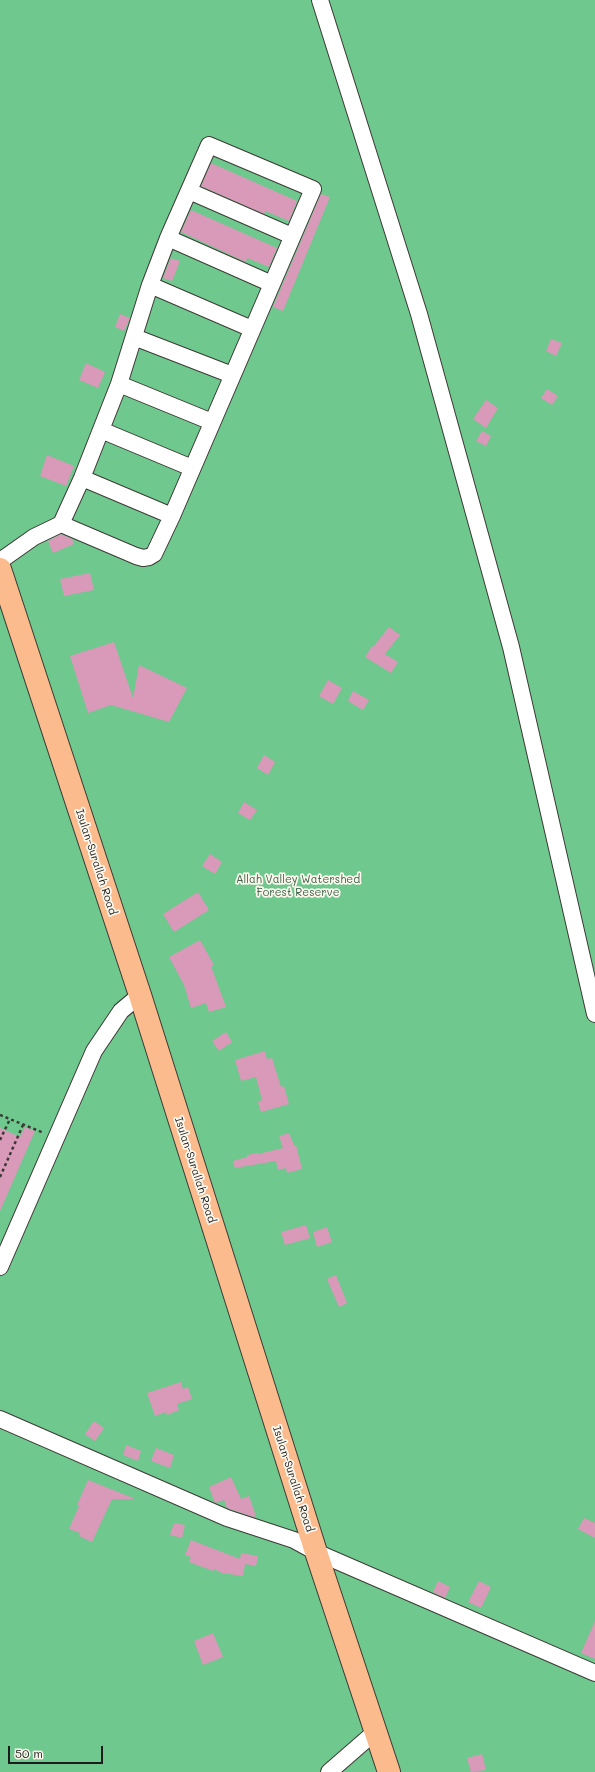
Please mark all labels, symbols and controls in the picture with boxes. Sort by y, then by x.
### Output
street label: Isulan-Surallah Road [73,807,119,917]
park label: Allah Valley Watershed Forest Reserve [236,873,360,899]
street label: Isulan-Surallah Road [172,1115,218,1225]
street label: Isulan-Surallah Road [270,1424,316,1534]
scale bar [10,1738,105,1764]
text: 50 m [15,1745,43,1761]

